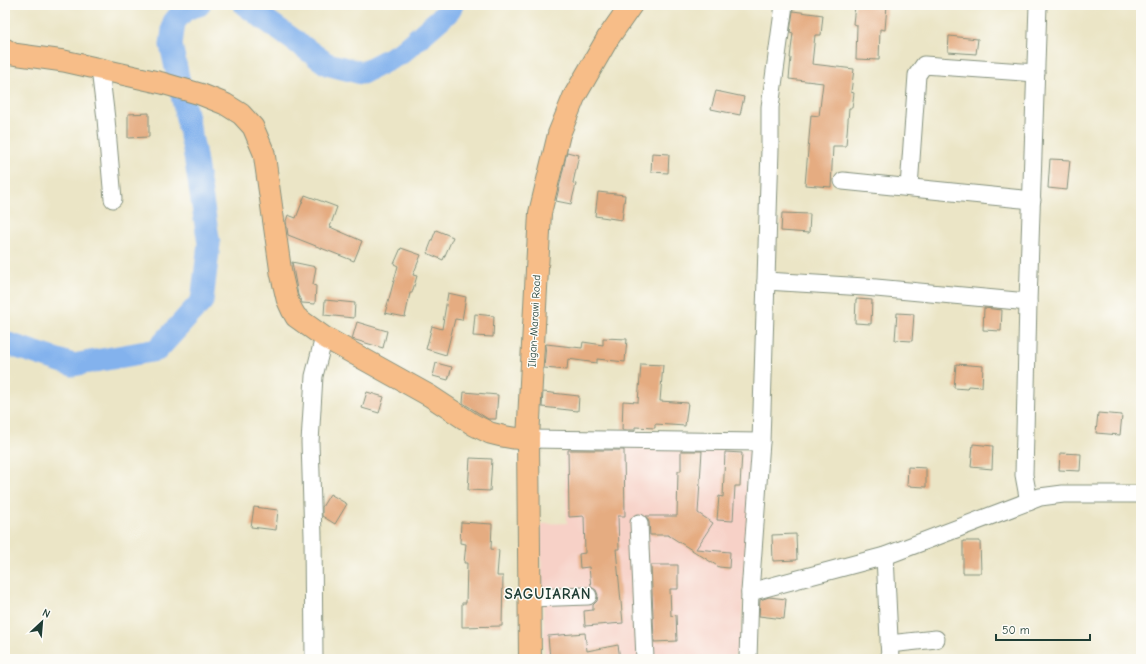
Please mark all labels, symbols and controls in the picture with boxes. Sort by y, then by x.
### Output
street label: Iligan-Marawi Road [526,274,543,368]
district label: SAGUIARAN [505,585,591,603]
north arrow [22,602,62,642]
text: N [40,606,52,621]
scale bar [996,616,1090,642]
text: 50 m [1002,623,1030,637]

